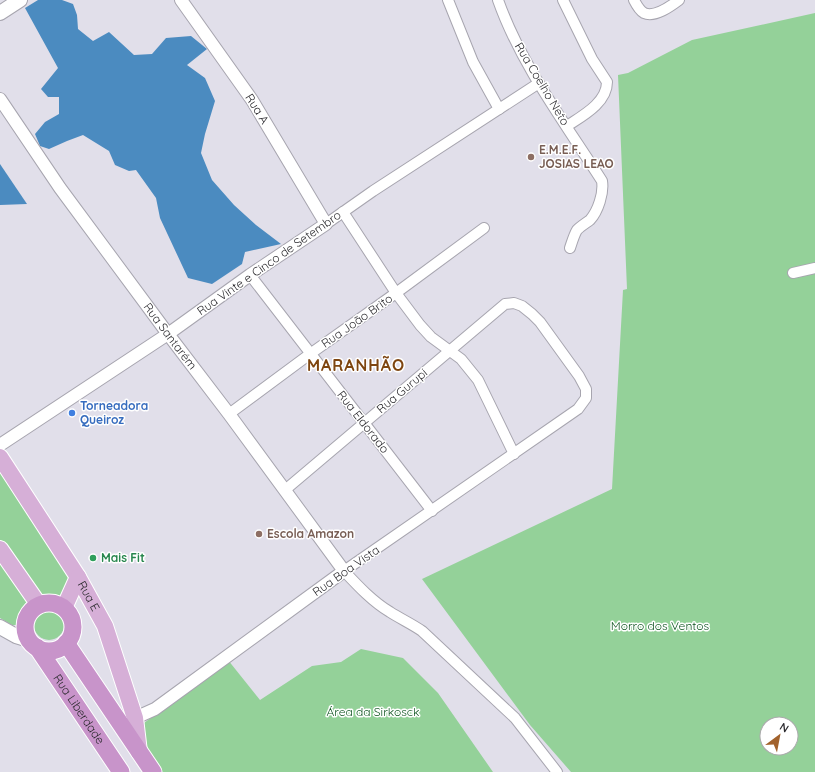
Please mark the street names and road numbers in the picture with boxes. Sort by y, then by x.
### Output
street label: Rua Coelho Neto [512,40,573,128]
street label: Rua A [242,91,273,127]
street label: Rua Vinte e Cinco de Setembro [194,207,344,318]
street label: Rua João Brito [318,291,395,351]
street label: Rua Santarém [140,300,200,372]
street label: Rua Gurupi [373,365,430,416]
street label: Rua Eldorado [334,387,393,456]
street label: Rua Boa Vista [309,542,382,599]
street label: Rua E [75,578,103,614]
street label: Rua Liberdade [50,671,108,747]

